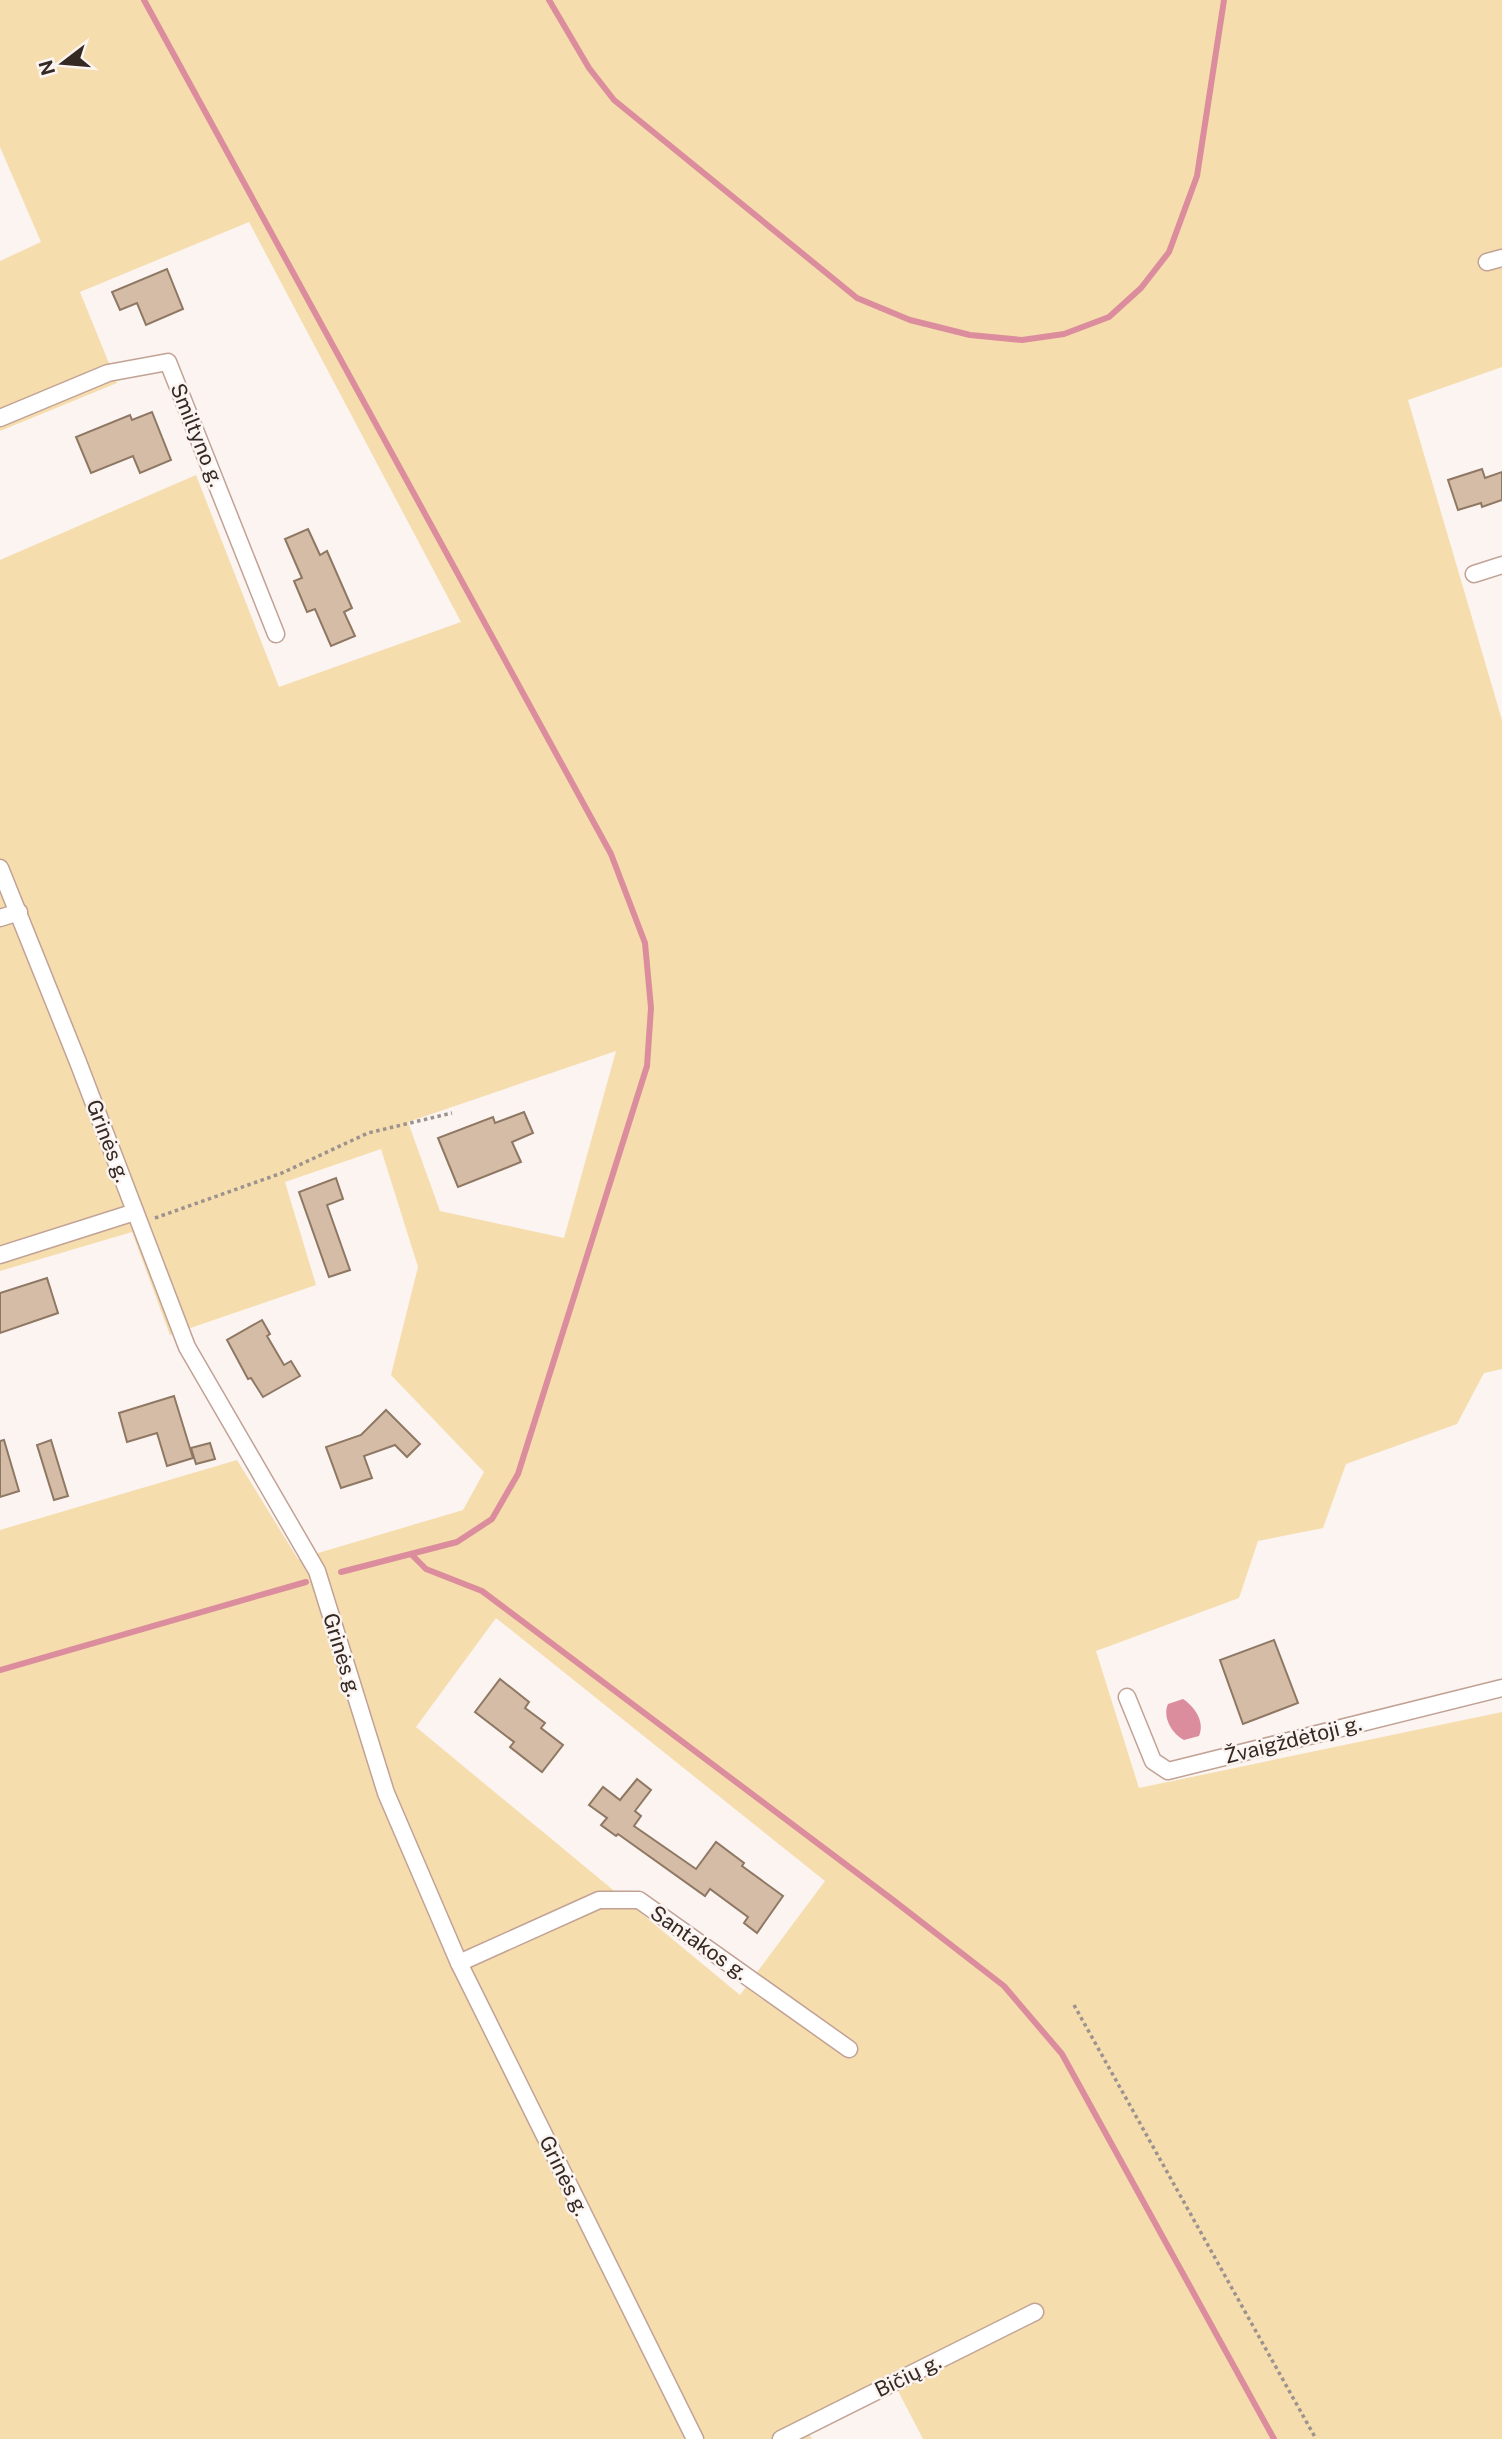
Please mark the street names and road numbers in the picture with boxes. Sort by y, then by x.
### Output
street label: Smiltyno g. [165,379,230,490]
street label: Grinės g. [81,1096,136,1186]
street label: Grinės g. [318,1610,367,1700]
street label: Žvaigždėtoji g. [1222,1710,1364,1769]
street label: Santakos g. [646,1900,753,1985]
street label: Grinės g. [534,2131,595,2220]
street label: Bičių g. [870,2349,945,2402]

